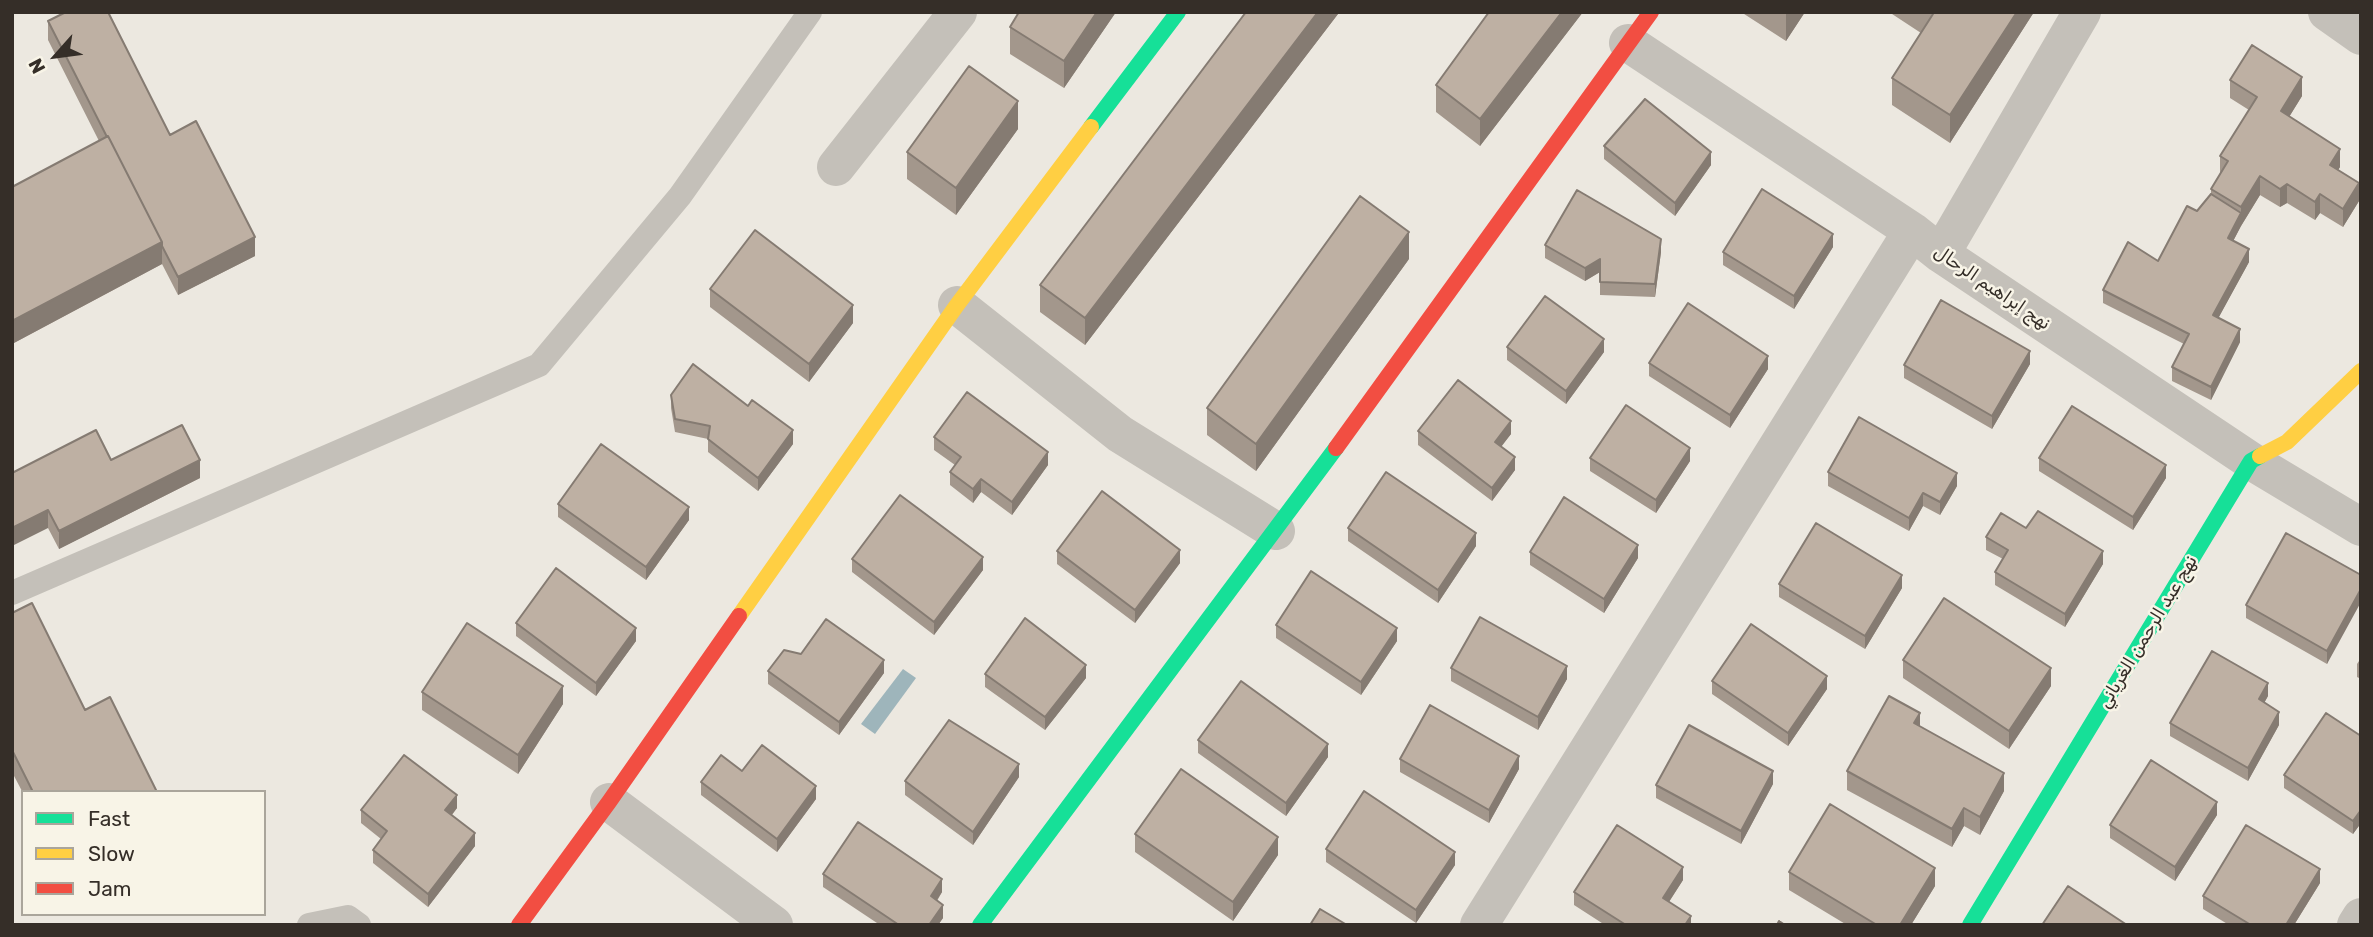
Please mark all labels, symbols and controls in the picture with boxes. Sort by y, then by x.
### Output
north arrow [21,21,91,91]
text: N [24,55,50,78]
street label: نهج إبراهيم الرحال [1930,241,2054,335]
street label: نهج عبد الرحمن الغرياني [2094,552,2202,712]
legend [21,790,266,916]
text: Fast [88,806,130,831]
text: Slow [88,841,135,866]
text: Jam [88,876,132,901]

